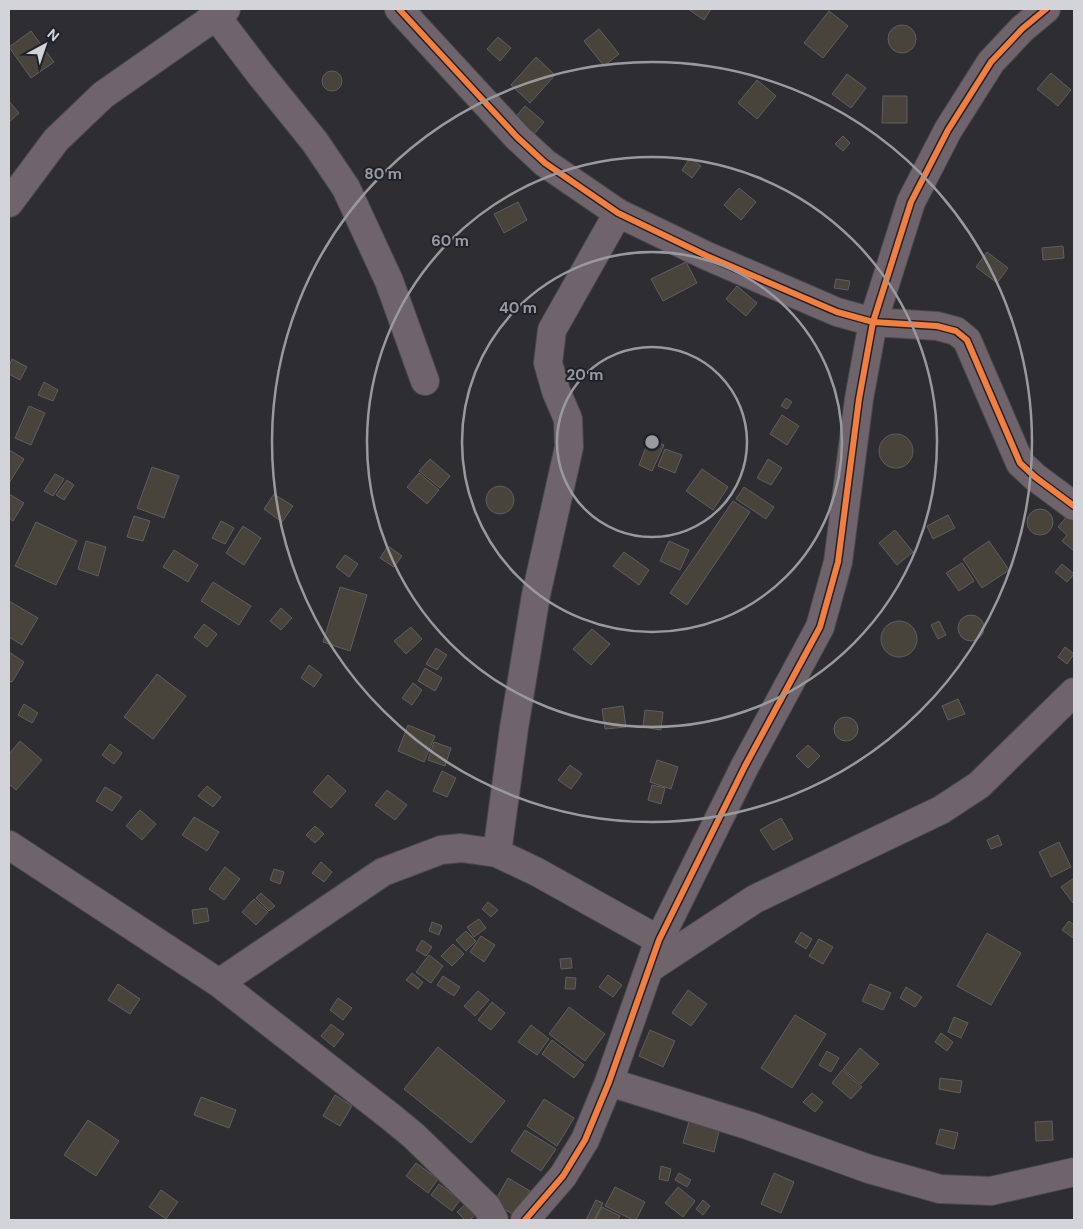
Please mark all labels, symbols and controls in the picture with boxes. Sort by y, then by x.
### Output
north arrow [20,20,70,70]
text: N [44,25,63,45]
text: 80 m [364,164,402,184]
text: 60 m [431,231,469,251]
text: 40 m [499,298,537,318]
text: 20 m [567,365,603,385]
centre of rings [643,433,661,451]

